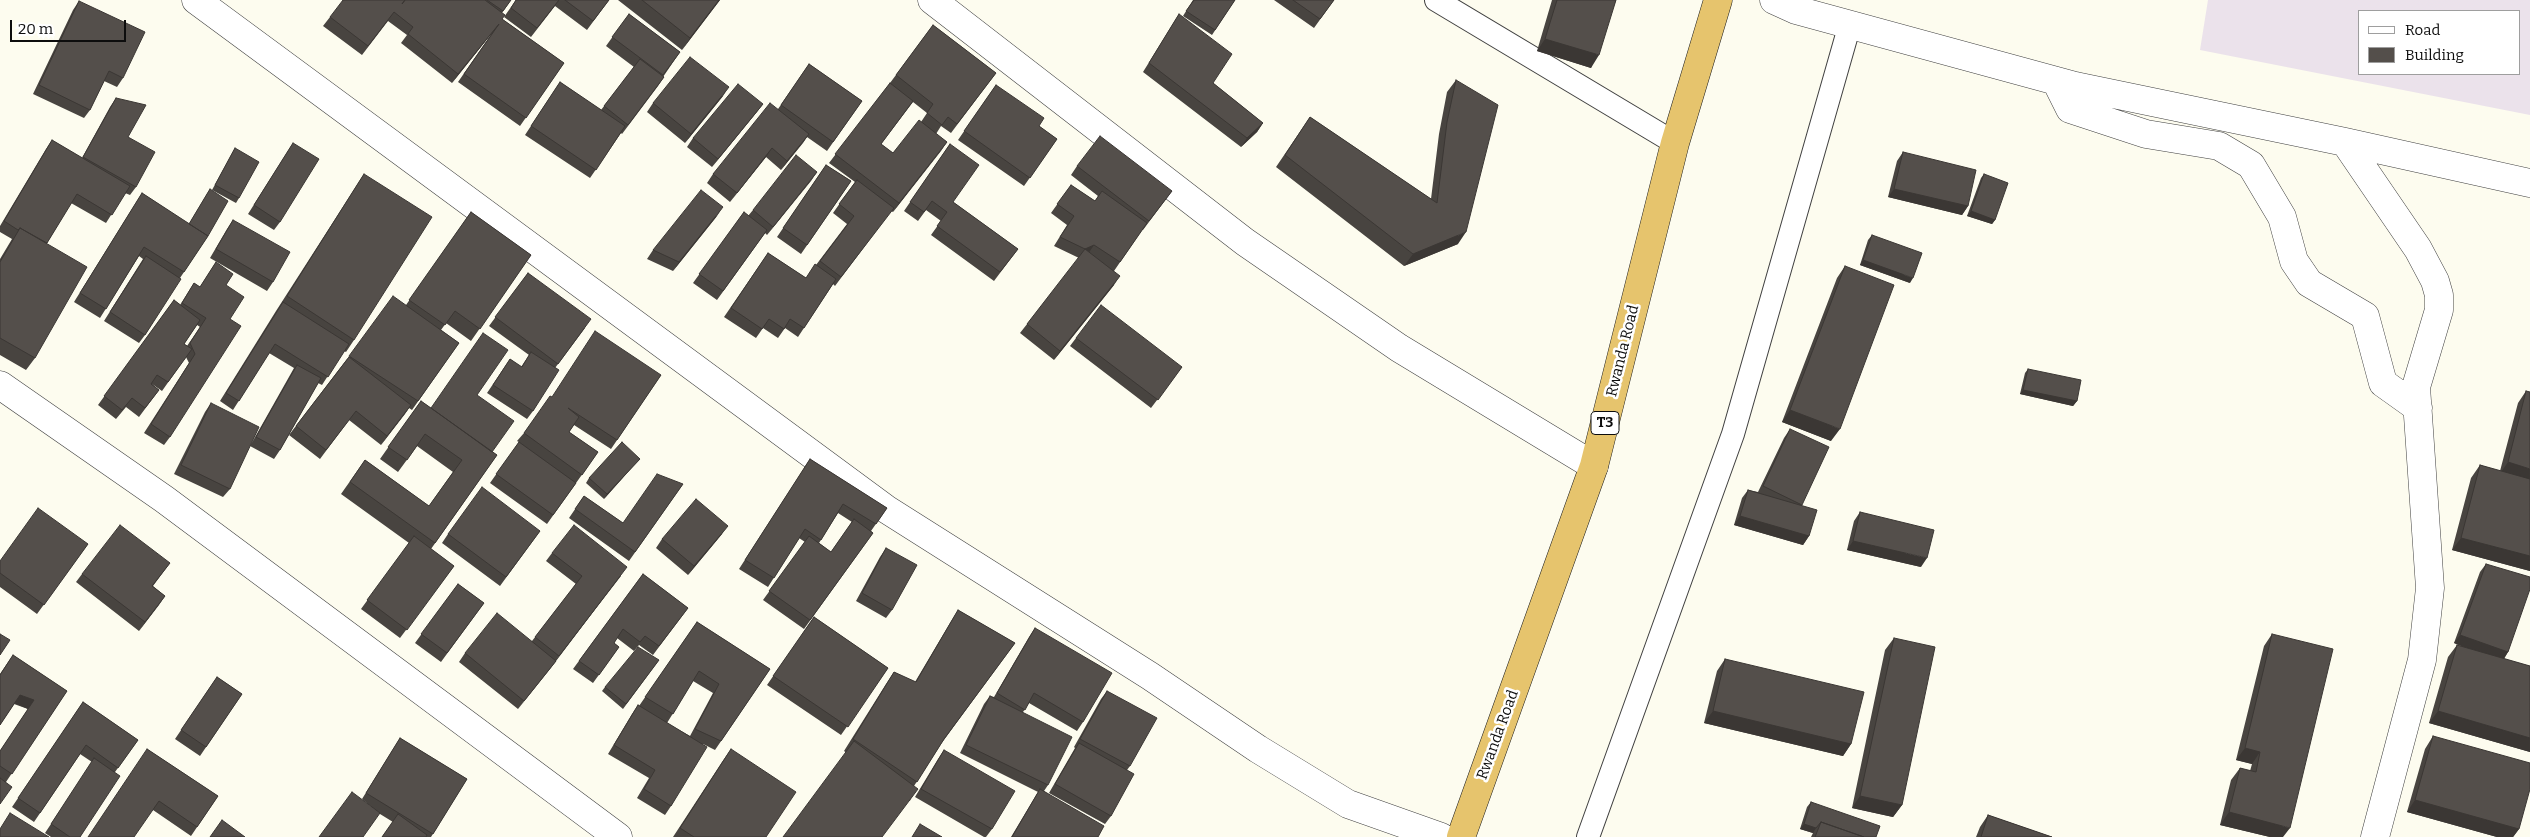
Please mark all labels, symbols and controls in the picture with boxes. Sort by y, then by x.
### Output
scale bar [12,10,129,42]
legend [2358,10,2520,75]
text: 20 m [18,20,53,38]
text: Road [2405,21,2440,39]
text: Building [2405,46,2464,64]
street label: Rwanda Road [1603,303,1643,399]
road number: T3 [1591,412,1619,434]
street label: Rwanda Road [1473,688,1523,782]

